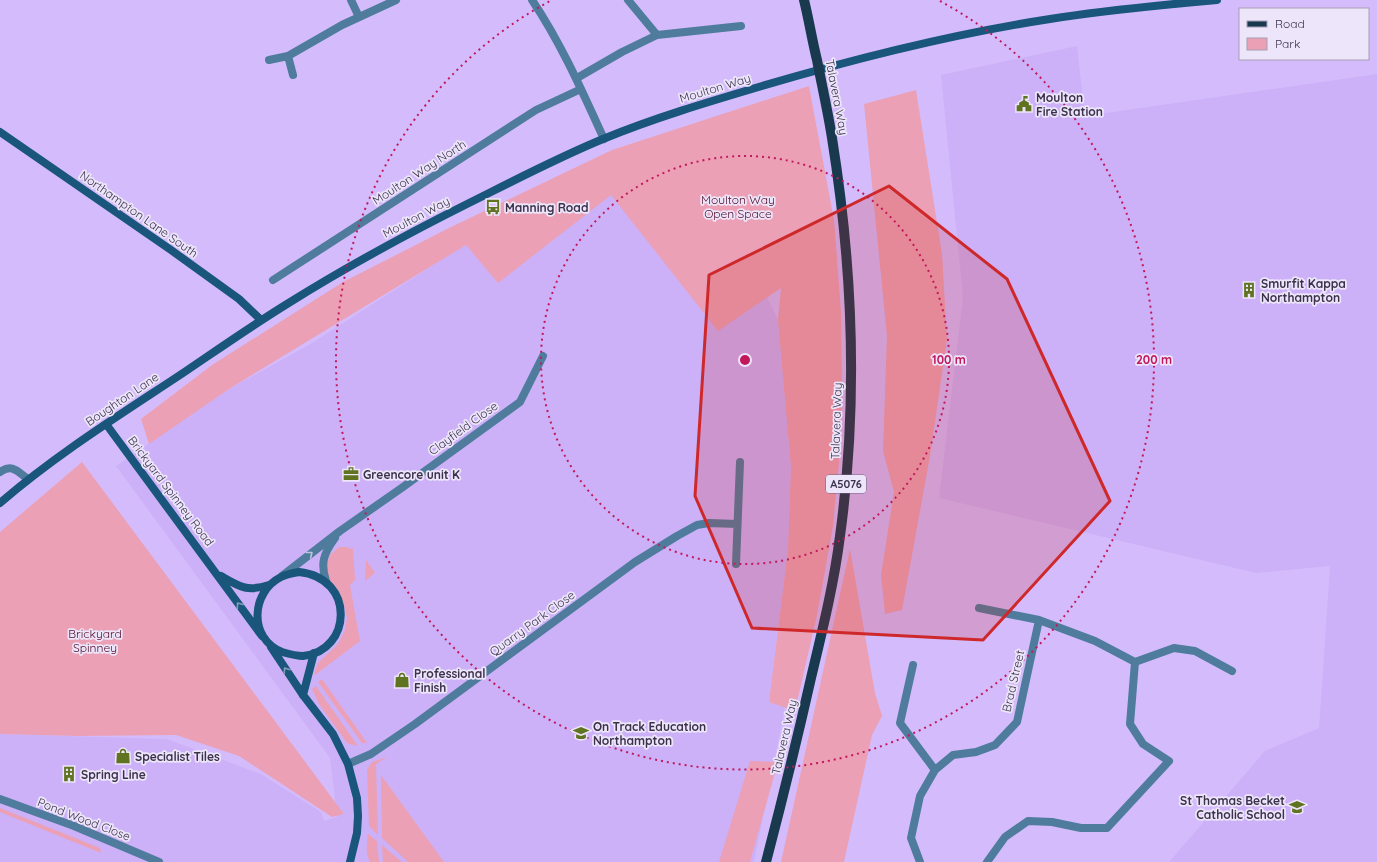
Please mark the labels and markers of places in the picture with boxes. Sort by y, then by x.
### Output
place label: Moulton Fire Station [1036,90,1103,119]
public building icon: Moulton Fire Station [1015,95,1033,113]
bus stop icon: Manning Road [484,198,502,216]
place label: Manning Road [505,200,588,215]
place label: Smurfit Kappa Northampton [1261,276,1346,305]
building icon: Smurfit Kappa Northampton [1240,281,1258,299]
centre of rings [738,353,752,367]
office icon: Greencore unit K [342,465,360,483]
place label: Greencore unit K [363,467,460,482]
place label: Professional Finish [414,666,485,695]
shop icon: Professional Finish [393,671,411,689]
place label: On Track Education Northampton [593,719,706,748]
school or university icon: On Track Education Northampton [572,724,590,742]
shop icon: Specialist Tiles [114,747,132,765]
place label: Specialist Tiles [135,749,220,764]
building icon: Spring Line [60,765,78,783]
place label: Spring Line [81,767,146,782]
place label: St Thomas Becket Catholic School [1180,793,1285,822]
school or university icon: St Thomas Becket Catholic School [1288,798,1306,816]

